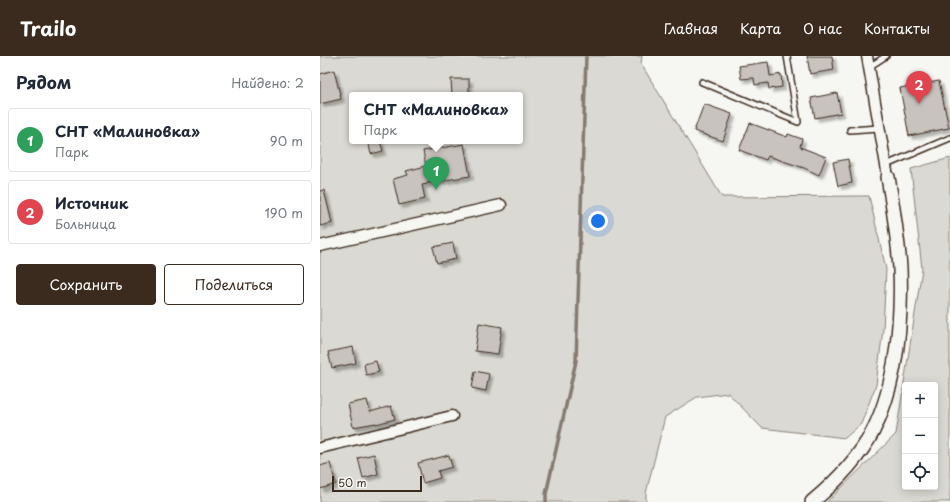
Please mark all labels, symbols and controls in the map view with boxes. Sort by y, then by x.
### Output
text: Trailo [20,14,76,42]
text: Главная [664,18,718,39]
text: Карта [740,18,781,39]
text: О нас [803,18,842,39]
text: Контакты [864,18,930,39]
text: Рядом [16,69,71,95]
pin: 2 [906,71,932,104]
text: Найдено: 2 [231,73,304,92]
popup [349,92,523,144]
text: СНТ «Малиновка» [363,97,509,120]
text: СНТ «Малиновка» [55,119,200,142]
text: Парк [363,120,397,139]
text: 1 [27,131,33,150]
text: 90 m [270,131,303,150]
text: Парк [55,142,89,161]
pin: 1 [423,157,449,190]
text: Источник [55,191,128,214]
text: 2 [25,203,35,222]
text: 190 m [264,203,303,222]
your location [588,211,608,231]
text: Больница [55,214,116,233]
button: Сохранить [16,264,156,305]
button: Поделиться [164,264,304,305]
map controls [902,382,938,490]
button: + [902,382,938,418]
button: − [902,418,938,454]
button: locate [902,454,938,490]
scale bar [332,474,422,493]
text: 50 m [338,474,367,491]

